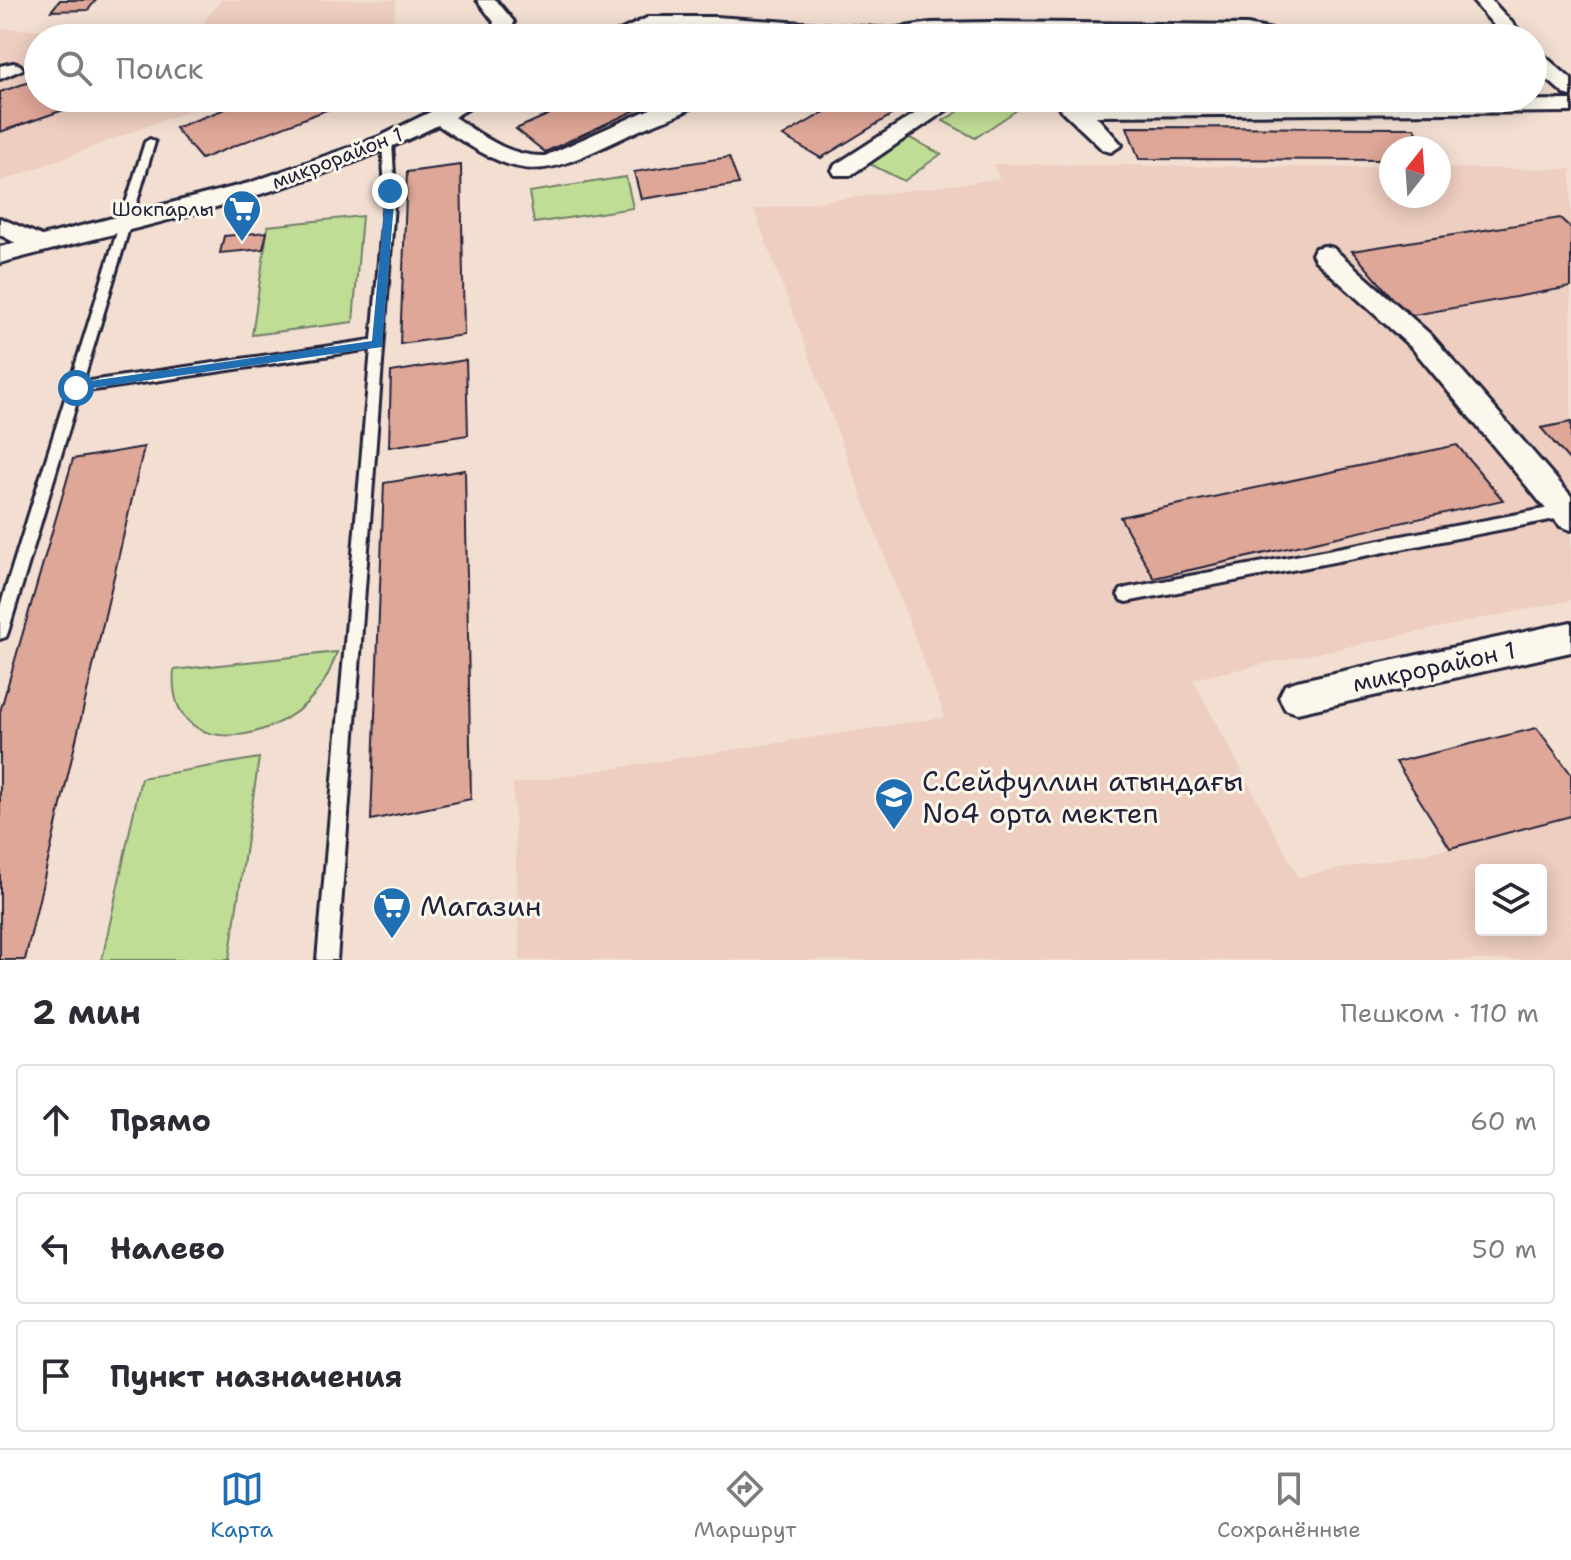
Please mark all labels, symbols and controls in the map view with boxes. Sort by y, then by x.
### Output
search box [24,24,1547,112]
icon: search [52,46,96,90]
text: Поиск [116,48,204,89]
street label: микрорайон 1 [268,121,406,195]
north arrow [1379,136,1451,208]
route end [372,173,408,209]
supermarket icon: Шокпарлы [221,188,263,243]
place label: Шокпарлы [112,196,214,222]
route start [58,370,94,406]
street label: микрорайон 1 [1350,634,1518,700]
place label: С.Сейфуллин атындағы No4 орта мектеп [922,762,1244,832]
school or university icon: С.Сейфуллин атындағы No4 орта мектеп [873,776,915,831]
map controls [1475,864,1547,936]
button: layers [1475,864,1547,936]
supermarket icon: Магазин [371,885,413,940]
place label: Магазин [420,887,542,925]
text: 2 мин [32,989,141,1035]
text: Пешком · 110 m [1341,995,1539,1030]
icon: ahead [34,1098,78,1142]
text: Прямо [110,1100,211,1141]
text: 60 m [1470,1103,1537,1138]
icon: left [34,1226,78,1270]
text: Налево [110,1228,225,1269]
text: 50 m [1472,1231,1537,1266]
icon: arrive [34,1354,78,1398]
text: Пункт назначения [110,1356,402,1397]
tab: Карта [210,1467,273,1544]
tab: Маршрут [694,1467,796,1544]
tab: Сохранённые [1217,1467,1361,1544]

